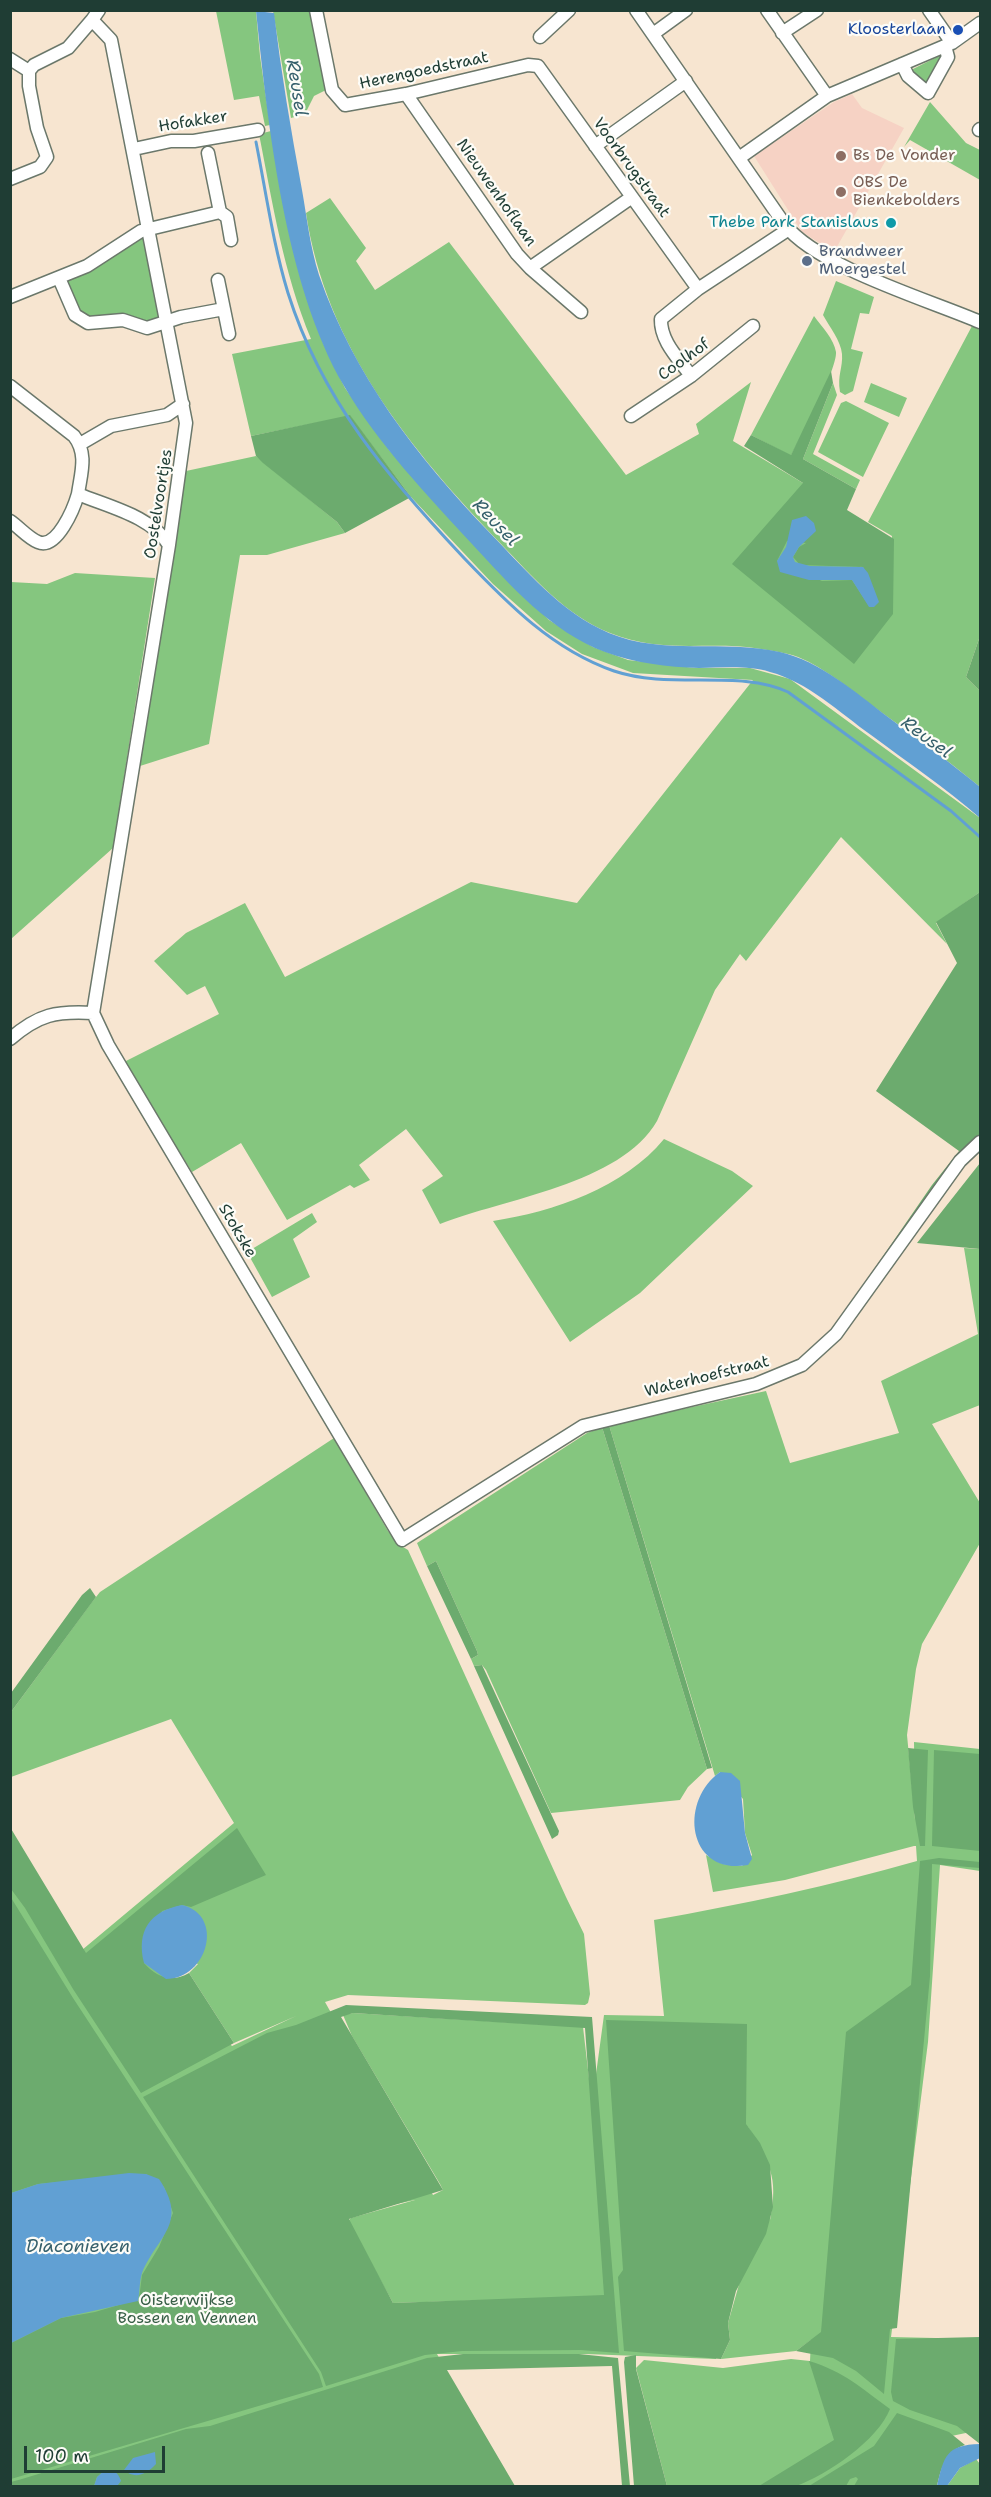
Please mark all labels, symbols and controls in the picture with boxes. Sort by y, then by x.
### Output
place label: Kloosterlaan [848,20,946,40]
marker: Kloosterlaan [951,23,965,37]
street label: Herengoedstraat [358,48,490,94]
water label: Reusel [281,58,311,118]
street label: Hofakker [157,107,229,137]
street label: Voorbrugstraat [588,114,674,222]
street label: Nieuwenhoflaan [452,136,540,250]
place label: Bs De Vonder [853,146,956,166]
marker: Bs De Vonder [834,149,848,163]
place label: OBS De Bienkebolders [853,173,960,211]
marker: OBS De Bienkebolders [834,185,848,199]
place label: Thebe Park Stanislaus [709,213,879,233]
marker: Thebe Park Stanislaus [884,216,898,230]
place label: Brandweer Moergestel [819,242,906,280]
marker: Brandweer Moergestel [800,254,814,268]
street label: Coolhof [655,335,713,385]
street label: Oostelvoortjes [141,448,177,560]
water label: Reusel [467,495,523,551]
water label: Reusel [896,712,956,764]
street label: Stokske [214,1201,260,1261]
street label: Waterhoefstraat [643,1352,771,1402]
water label: Diaconieven [26,2236,130,2258]
park label: Oisterwijkse Bossen en Vennen [117,2291,257,2329]
scale bar [27,2434,168,2472]
text: 100 m [35,2444,89,2468]

